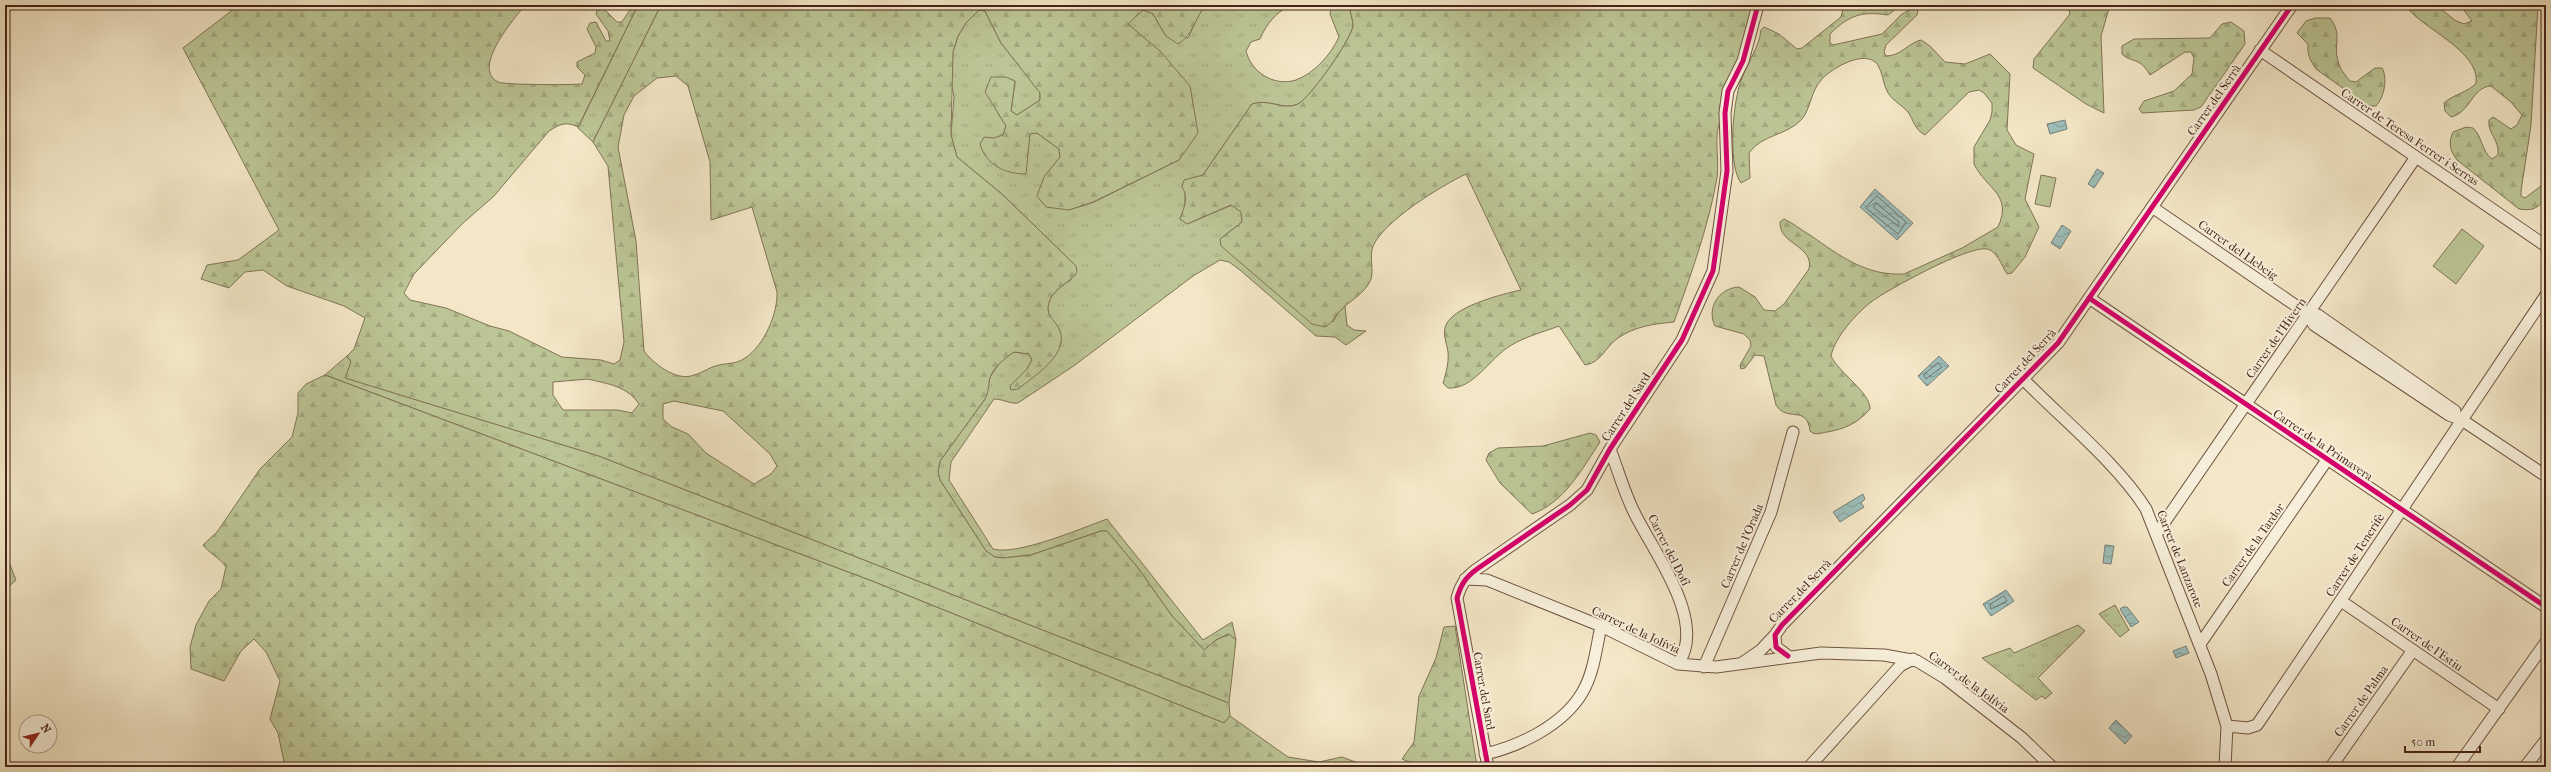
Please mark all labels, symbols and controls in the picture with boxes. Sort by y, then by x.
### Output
street label: Carrer del Serrà [2184,61,2244,138]
street label: Carrer de Teresa Ferrer i Serras [2338,85,2482,189]
street label: Carrer del Llebeig [2195,217,2281,283]
street label: Carrer de l'Hivern [2243,295,2309,381]
street label: Carrer del Serrà [1991,325,2059,396]
street label: Carrer del Sard [1599,370,1654,444]
street label: Carrer de la Primavera [2270,406,2376,484]
street label: Carrer de la Tardor [2219,500,2288,590]
street label: Carrer de l'Orada [1718,501,1766,590]
street label: Carrer de Lanzarote [2154,508,2206,610]
street label: Carrer de Tenerife [2323,511,2387,599]
street label: Carrer del Dofí [1645,512,1693,588]
street label: Carrer del Serrà [1766,556,1834,626]
street label: Carrer de la Jolívia [1590,603,1683,657]
street label: Carrer de l'Estiu [2388,614,2466,674]
street label: Carrer de la Jolívia [1926,648,2012,716]
street label: Carrer del Sard [1470,651,1498,732]
street label: Carrer de Palma [2331,662,2391,739]
north arrow [18,714,58,754]
text: N [38,721,54,736]
scale bar [2405,728,2480,754]
text: 50 m [2411,735,2435,749]

